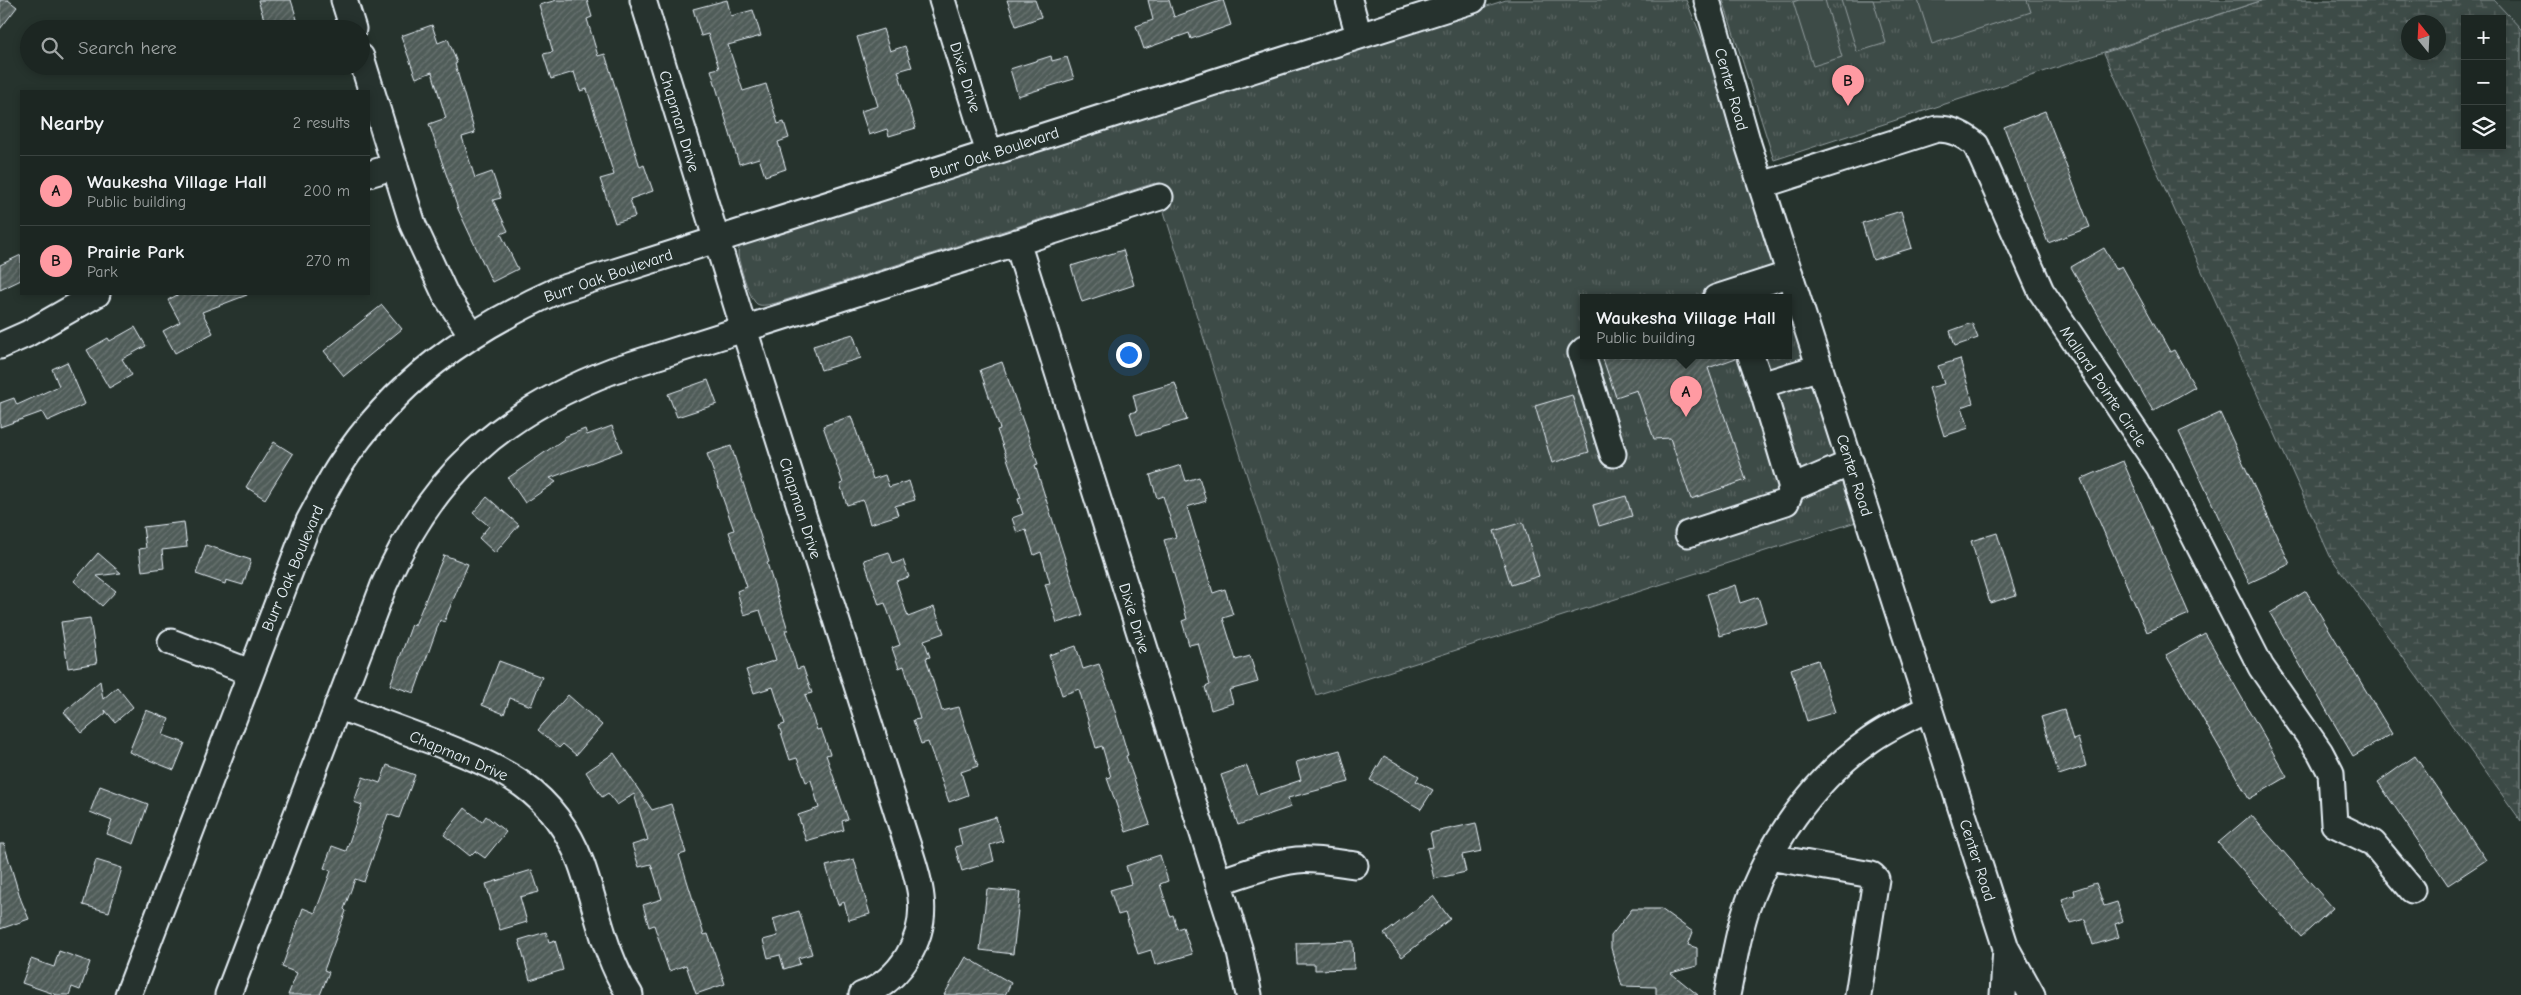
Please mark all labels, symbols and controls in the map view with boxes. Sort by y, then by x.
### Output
north arrow [2401,15,2446,60]
map controls [2461,15,2506,150]
button: + [2461,15,2506,60]
search box [20,20,370,75]
icon: search [38,34,66,62]
text: Search here [78,37,177,59]
street label: Dixie Drive [946,40,984,115]
street label: Center Road [1711,46,1751,133]
button: − [2461,60,2506,105]
pin: B [1832,65,1864,106]
street label: Chapman Drive [655,68,703,174]
button: layers [2461,105,2506,150]
text: Nearby [40,111,104,135]
text: 2 results [293,114,350,132]
street label: Burr Oak Boulevard [927,124,1061,182]
text: Waukesha Village Hall [87,171,267,193]
text: A [52,182,60,200]
text: 200 m [304,182,350,200]
text: Public building [87,193,186,211]
text: Prairie Park [87,241,184,263]
street label: Burr Oak Boulevard [542,245,675,306]
text: B [51,252,61,270]
text: 270 m [306,252,350,270]
text: Park [87,263,118,281]
popup [1580,294,1792,359]
text: Waukesha Village Hall [1596,307,1776,329]
street label: Mallard Pointe Circle [2056,323,2150,450]
text: Public building [1596,329,1695,347]
your location [1116,342,1142,368]
pin: A [1670,376,1702,417]
street label: Center Road [1832,432,1876,519]
street label: Chapman Drive [775,455,825,561]
street label: Burr Oak Boulevard [258,503,328,634]
street label: Dixie Drive [1115,581,1153,656]
street label: Chapman Drive [407,727,511,785]
street label: Center Road [1955,817,1999,904]

